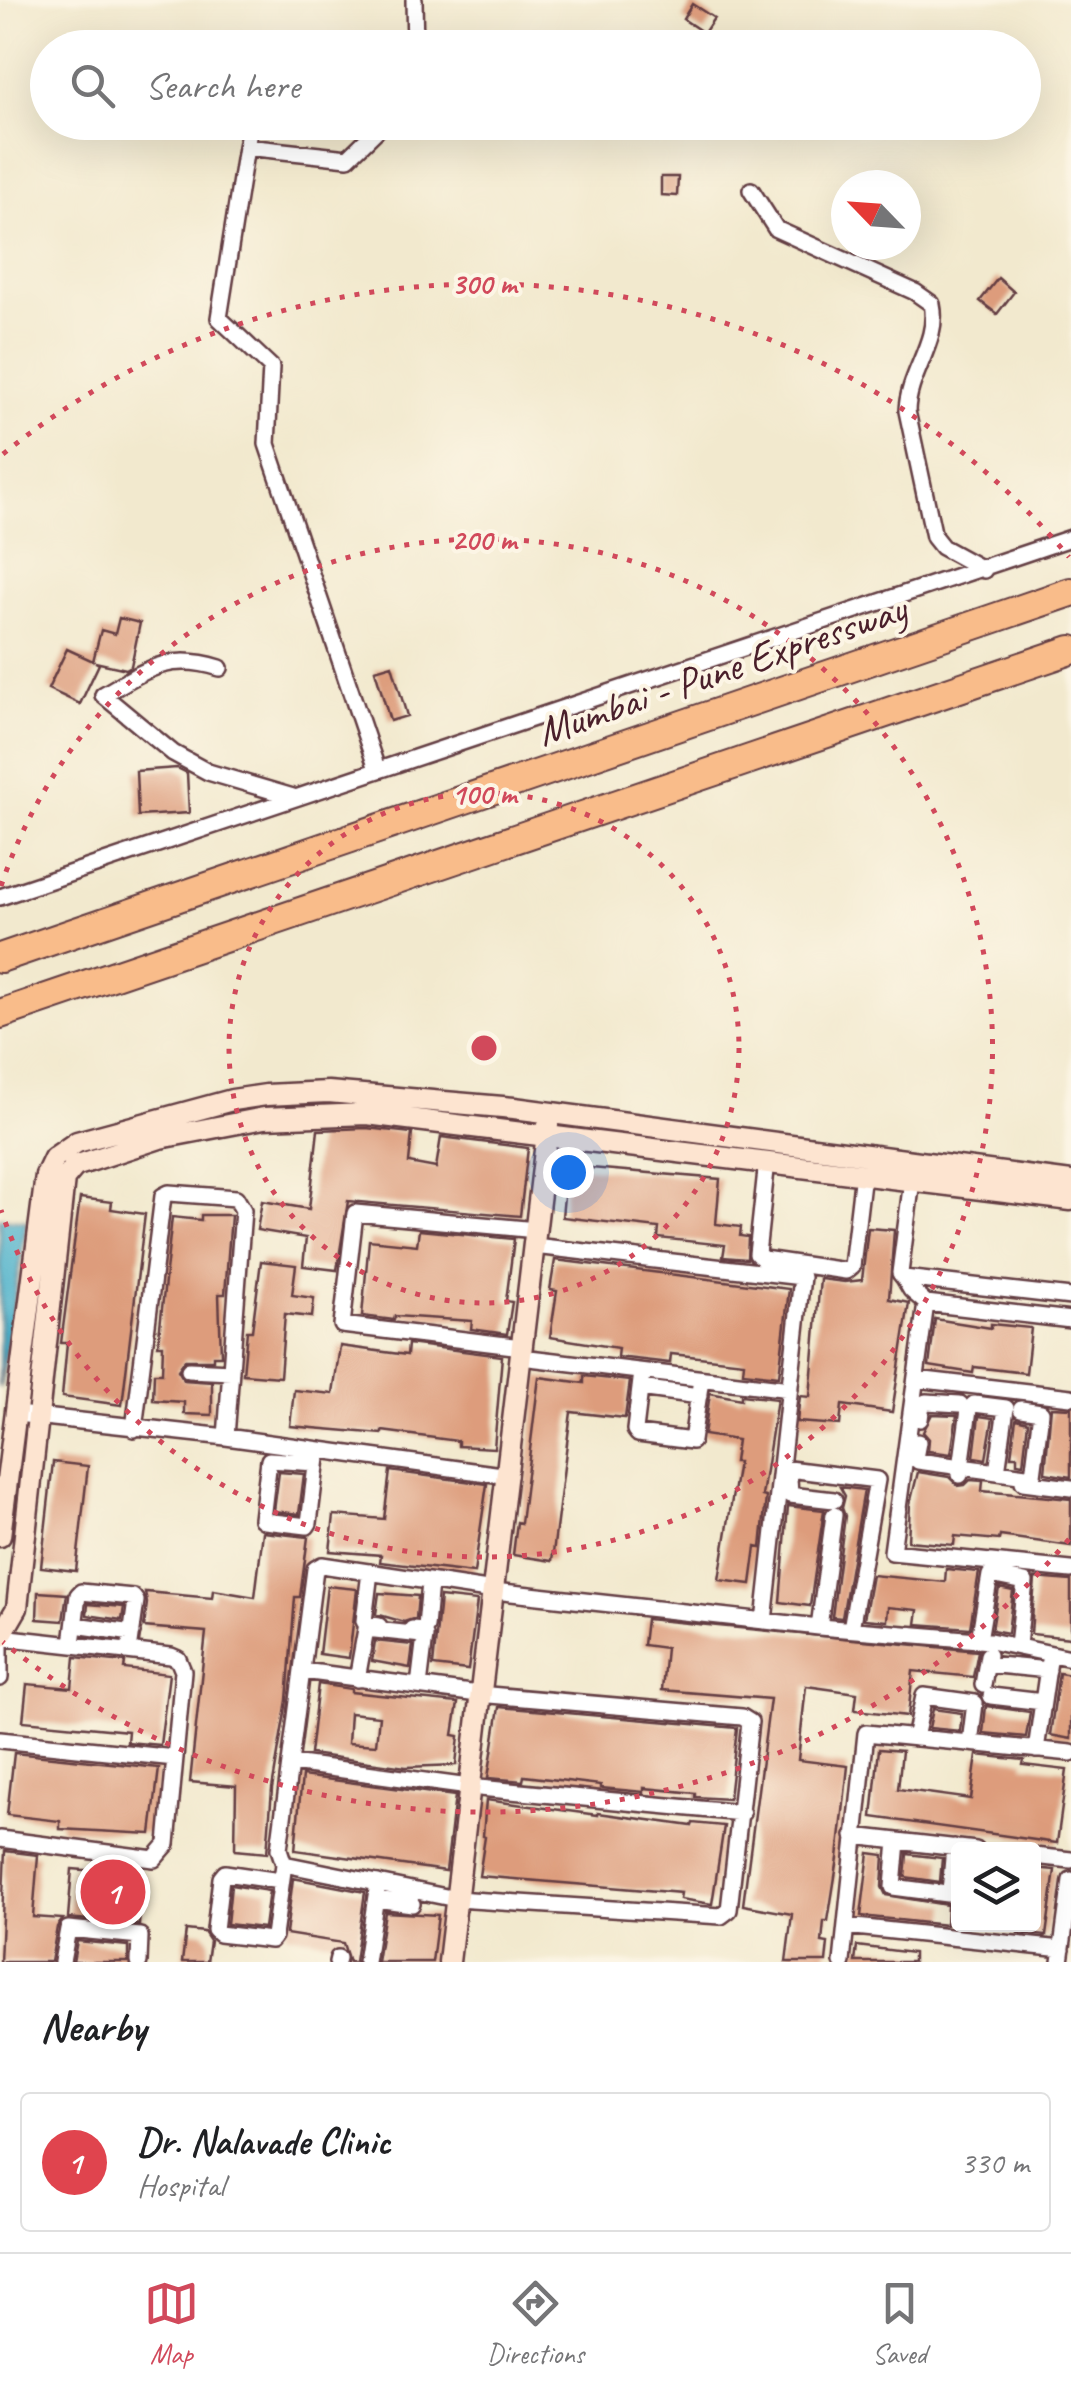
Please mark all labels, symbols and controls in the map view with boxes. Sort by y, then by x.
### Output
search box [30,30,1041,140]
icon: search [65,58,120,113]
text: Search here [145,62,300,109]
north arrow [831,170,921,260]
text: 300 m [452,265,519,303]
text: 200 m [452,521,519,559]
street label: Mumbai - Pune Expressway [530,582,915,758]
text: 100 m [452,775,519,813]
centre of rings [466,1030,502,1066]
your location [543,1147,594,1198]
map controls [951,1842,1041,1932]
button: layers [951,1842,1041,1932]
pin: 1 [80,1854,146,1930]
text: Nearby [40,2001,146,2054]
text: Dr. Nalavade Clinic [137,2118,391,2165]
text: 1 [67,2142,82,2183]
text: 330 m [960,2142,1029,2183]
text: Hospital [137,2165,224,2206]
tab: Map [144,2276,199,2371]
tab: Directions [487,2276,584,2371]
tab: Saved [872,2276,927,2371]

